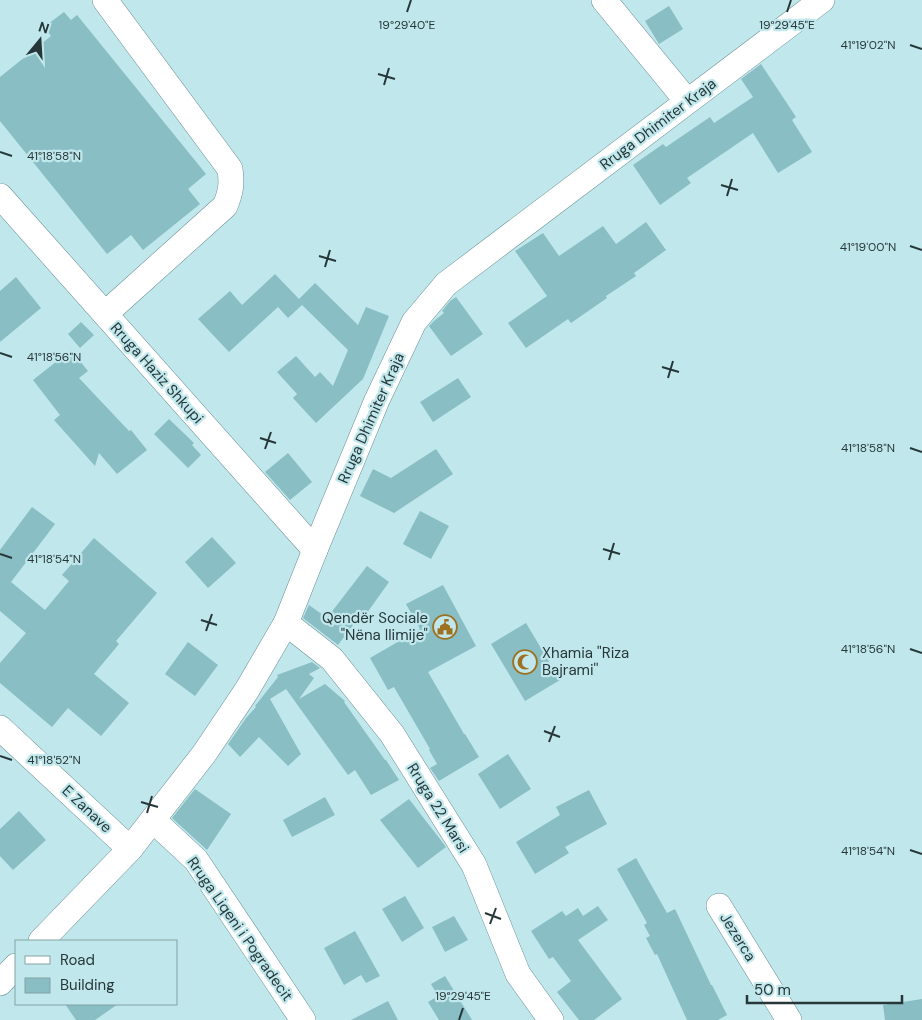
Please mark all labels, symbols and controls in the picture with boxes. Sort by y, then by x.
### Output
north arrow [15,15,65,65]
text: N [36,17,52,38]
text: 19°29'40"E [379,17,436,33]
text: 19°29'45"E [759,17,815,33]
text: 41°19'02"N [840,37,896,53]
street label: Rruga Dhimiter Kraja [596,74,720,174]
text: 41°18'58"N [27,148,81,164]
text: 41°19'00"N [840,239,896,255]
street label: Rruga Haziz Shkupi [106,318,208,428]
text: 41°18'56"N [27,349,81,365]
street label: Rruga Dhimiter Kraja [333,349,409,487]
text: 41°18'58"N [841,440,895,456]
text: 41°18'54"N [27,551,81,567]
place label: Qendër Sociale "Nëna Ilimije" [322,608,428,645]
public building icon: Qendër Sociale "Nëna Ilimije" [432,614,458,640]
text: 41°18'56"N [841,641,895,657]
place label: Xhamia ''Riza Bajrami'' [542,643,629,680]
mosque icon: Xhamia ''Riza Bajrami'' [512,649,538,675]
text: 41°18'52"N [27,752,81,768]
street label: Rruga 22 Marsi [402,759,474,857]
street label: E Zanave [58,781,116,837]
text: 41°18'54"N [841,843,895,859]
street label: Rruga Liqeni i Pogradecit [183,853,298,1005]
street label: Jezerca [715,909,761,965]
legend [15,940,178,1005]
text: Road [60,950,95,970]
scale bar [747,972,902,1004]
text: Building [60,975,115,995]
text: 50 m [754,980,791,1000]
text: 19°29'45"E [435,988,491,1004]

